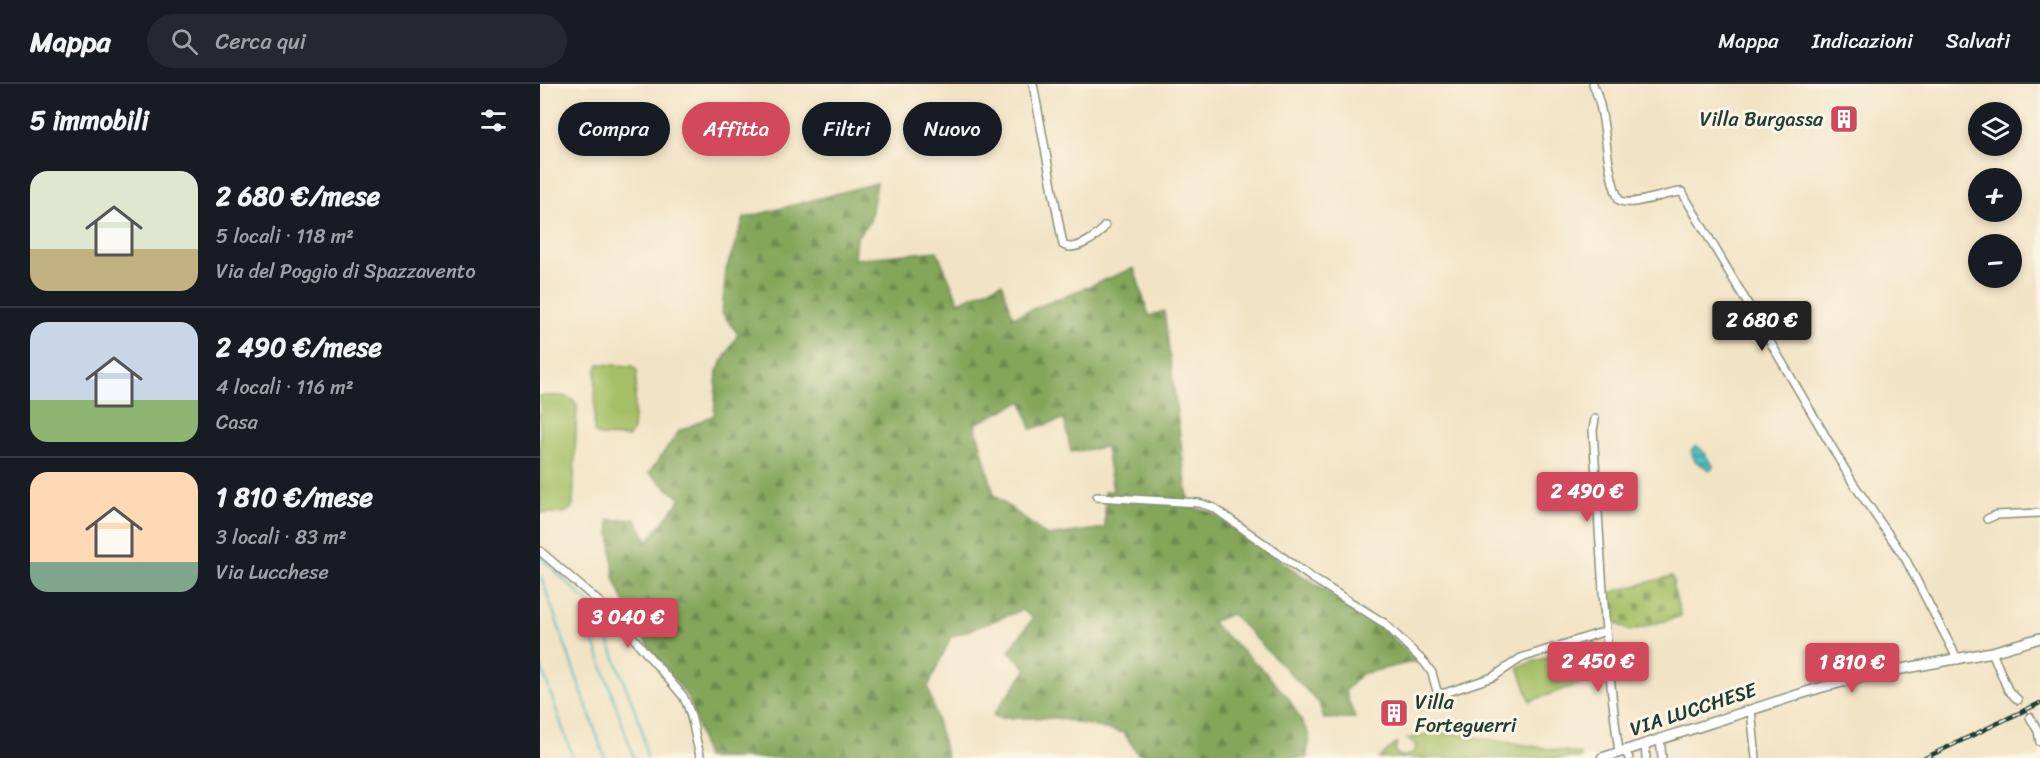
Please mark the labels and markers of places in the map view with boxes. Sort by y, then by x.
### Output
place label: Villa Burgassa [1700,102,1824,137]
building icon: Villa Burgassa [1828,103,1860,135]
pin: 2 680 € [1707,301,1817,352]
pin: 2 490 € [1532,472,1642,523]
pin: 3 040 € [573,598,683,649]
pin: 2 450 € [1543,642,1653,693]
pin: 1 810 € [1797,643,1907,694]
place label: Villa Forteguerri [1415,685,1518,743]
building icon: Villa Forteguerri [1378,697,1410,729]

